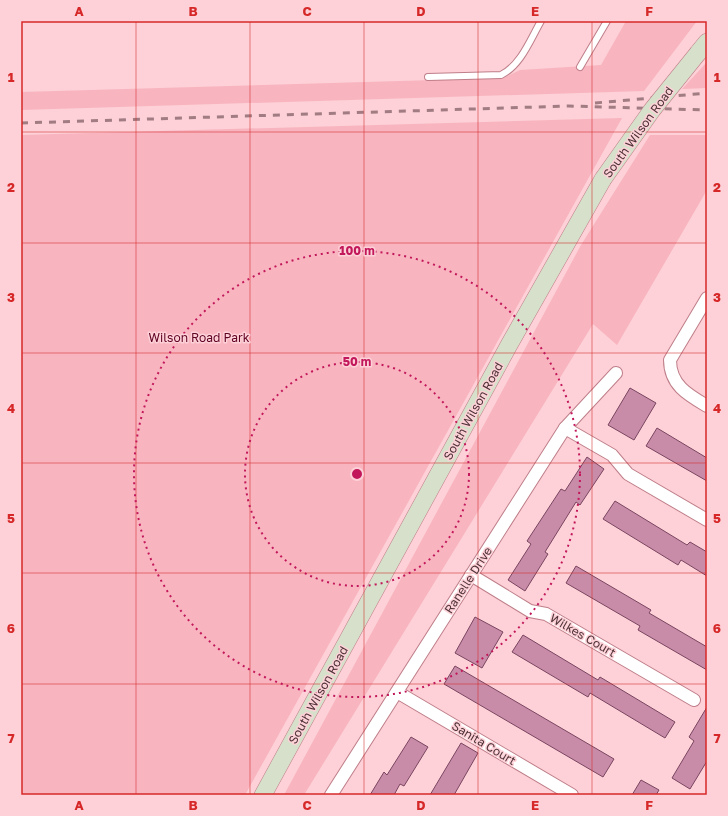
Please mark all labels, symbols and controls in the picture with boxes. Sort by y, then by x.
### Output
text: A [74,3,84,19]
text: B [188,3,198,19]
text: C [302,3,312,19]
text: D [416,3,426,19]
text: E [531,3,539,19]
text: F [645,3,653,19]
text: 1 [8,69,15,85]
text: 1 [714,69,721,85]
street label: South Wilson Road [600,83,676,181]
text: 2 [7,179,15,195]
text: 2 [713,179,721,195]
text: 100 m [339,243,375,258]
text: 3 [7,289,15,305]
text: 3 [713,289,721,305]
park label: Wilson Road Park [149,330,250,345]
text: 50 m [343,354,371,369]
street label: South Wilson Road [440,360,506,462]
text: 4 [7,400,15,416]
text: 4 [713,400,721,416]
centre of rings [350,467,364,481]
text: 5 [7,510,15,526]
text: 5 [713,510,721,526]
street label: Ranelle Drive [441,544,495,616]
street label: Wilkes Court [547,610,619,660]
text: 6 [7,620,15,636]
text: 6 [713,620,721,636]
street label: South Wilson Road [285,644,351,746]
street label: Sanita Court [449,718,519,768]
text: 7 [7,730,15,746]
text: 7 [713,730,721,746]
text: A [74,797,84,813]
text: B [188,797,198,813]
text: C [302,797,312,813]
text: D [416,797,426,813]
text: E [531,797,539,813]
text: F [645,797,653,813]

